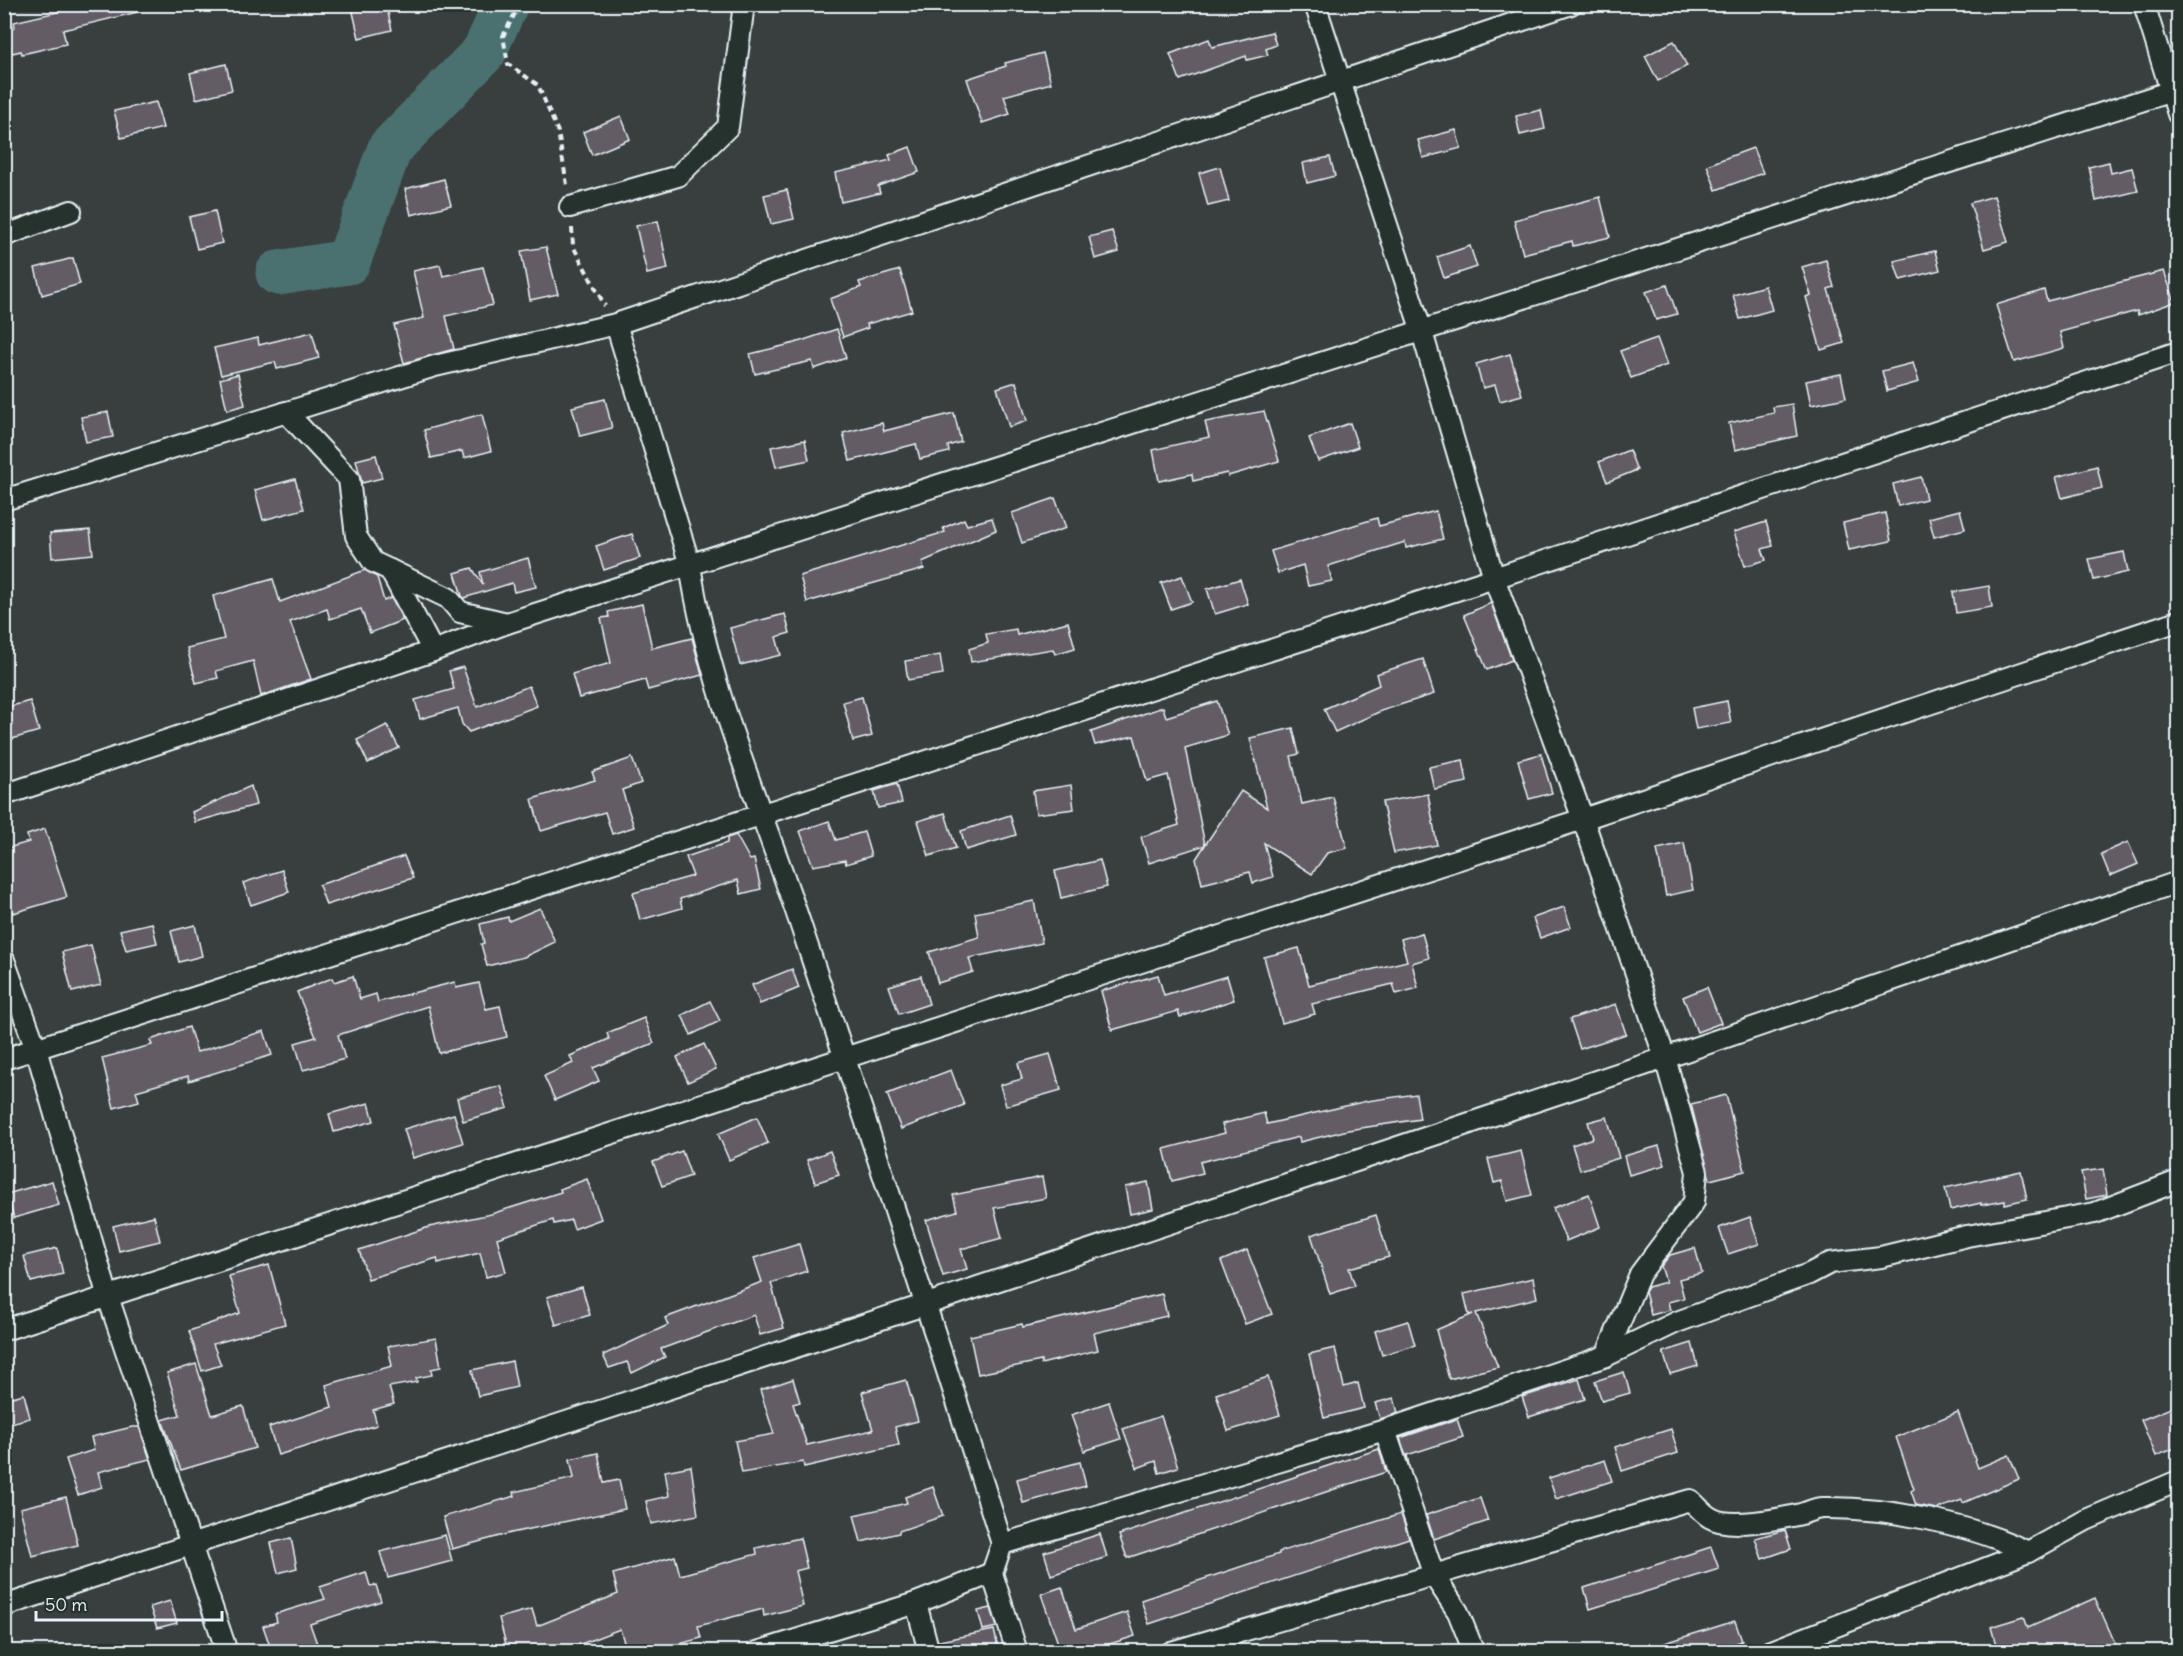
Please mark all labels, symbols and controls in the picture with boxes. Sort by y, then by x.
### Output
scale bar [36,1584,222,1622]
text: 50 m [45,1593,87,1616]

